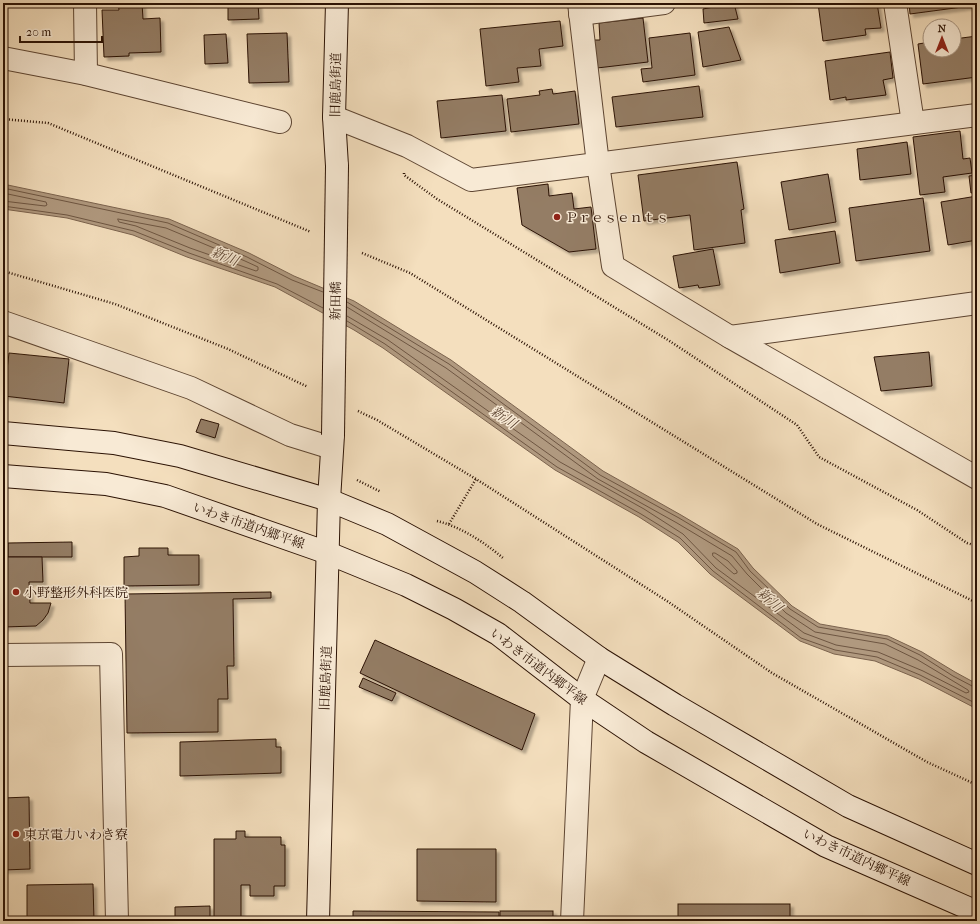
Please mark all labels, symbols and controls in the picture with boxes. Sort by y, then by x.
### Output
scale bar [20,18,102,44]
north arrow [922,18,962,58]
text: N [938,22,947,35]
text: 20 m [26,25,51,39]
street label: 旧鹿島街道 [327,52,344,118]
place label: Ｐｒｅｓｅｎｔｓ [565,210,669,225]
marker: Ｐｒｅｓｅｎｔｓ [552,212,562,222]
water label: 新川 [209,243,243,271]
street label: 新田橋 [328,281,343,321]
water label: 新川 [487,403,522,433]
street label: いわき市道内郷平線 [191,499,307,552]
place label: 小野整形外科医院 [24,585,128,600]
water label: 新川 [754,585,787,617]
marker: 小野整形外科医院 [11,587,21,597]
street label: いわき市道内郷平線 [487,625,590,708]
street label: 旧鹿島街道 [317,645,334,711]
street label: いわき市道内郷平線 [801,826,913,889]
place label: 東京電力いわき寮 [24,827,128,842]
marker: 東京電力いわき寮 [11,829,21,839]

